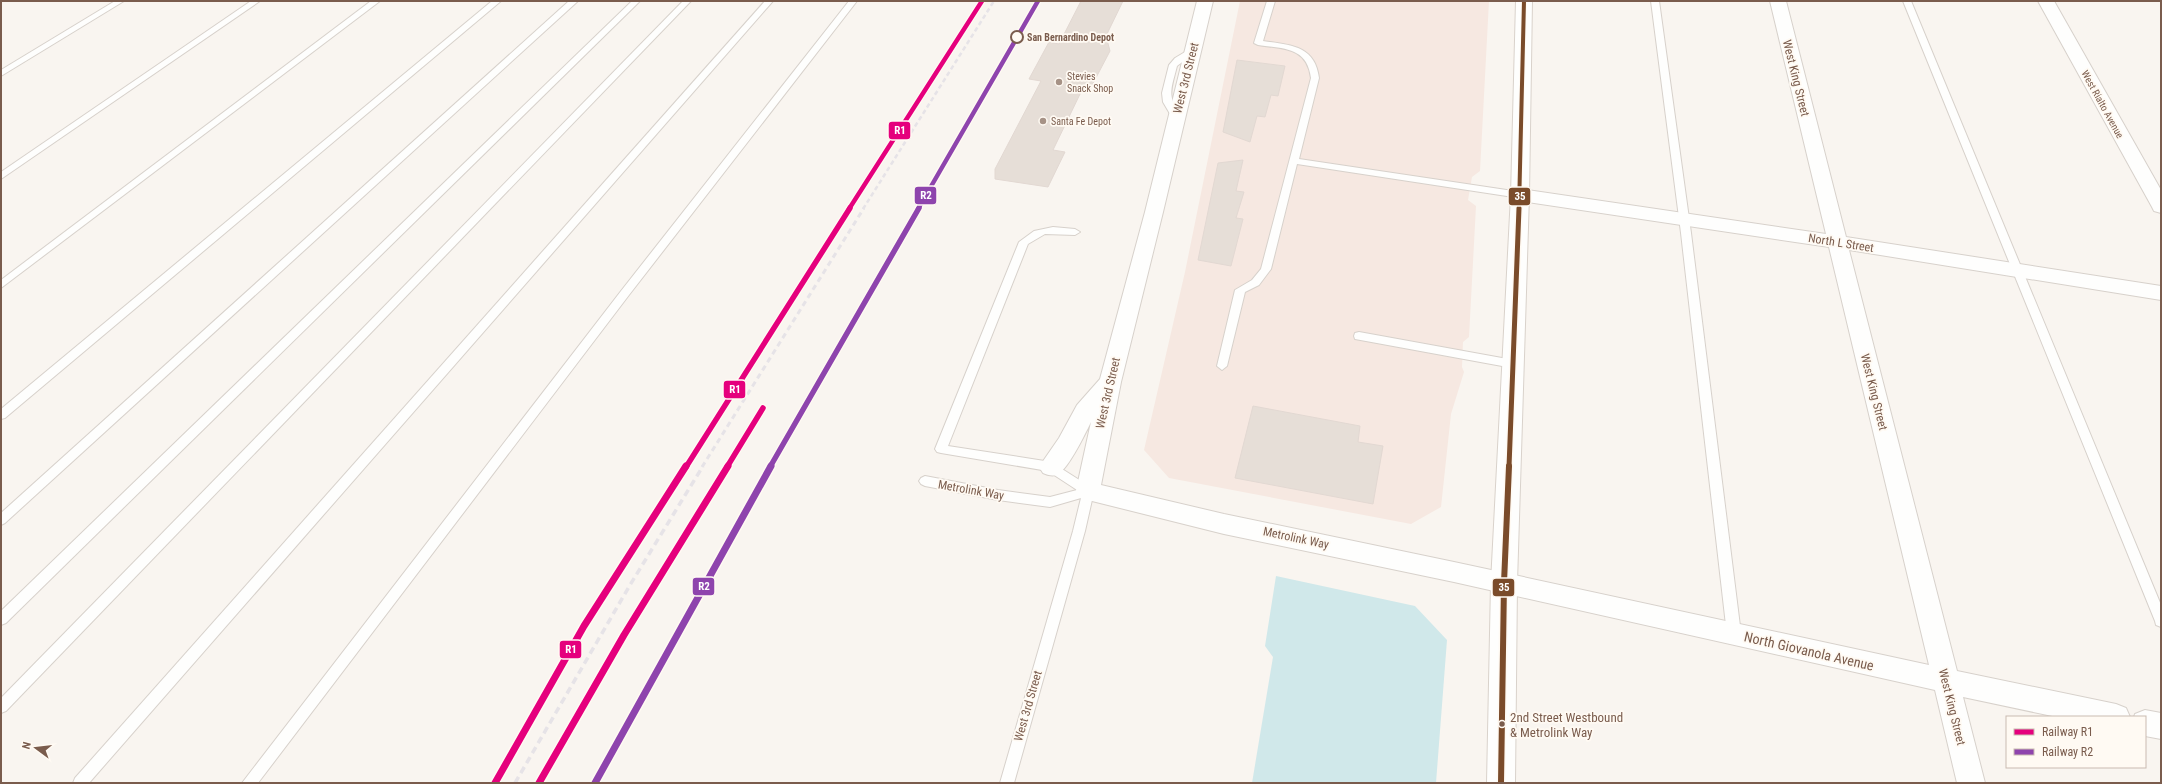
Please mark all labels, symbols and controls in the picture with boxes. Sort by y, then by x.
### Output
marker: San Bernardino Depot [1010,30,1024,44]
place label: San Bernardino Depot [1027,32,1114,43]
street label: West King Street [1780,38,1812,118]
street label: West 3rd Street [1170,41,1202,115]
street label: West Rialto Avenue [2079,69,2126,140]
place label: Stevies Snack Shop [1067,71,1113,94]
marker: Stevies Snack Shop [1054,77,1064,87]
marker: Santa Fe Depot [1038,116,1048,126]
place label: Santa Fe Depot [1051,116,1111,127]
line badge: R1 [888,121,911,140]
text: R1 [894,124,906,137]
line badge: R2 [914,186,937,205]
line badge: 35 [1508,187,1531,206]
text: R2 [920,189,932,202]
text: 35 [1514,190,1526,203]
street label: North L Street [1807,231,1875,255]
street label: West King Street [1858,352,1890,432]
street label: West 3rd Street [1093,356,1123,430]
line badge: R1 [723,380,746,399]
text: R1 [729,383,741,396]
street label: Metrolink Way [937,477,1005,503]
street label: Metrolink Way [1262,524,1330,552]
line badge: R2 [692,577,715,596]
line badge: 35 [1492,578,1515,597]
text: R2 [698,580,710,593]
text: 35 [1498,581,1510,594]
street label: North Giovanola Avenue [1743,628,1876,674]
line badge: R1 [559,640,582,659]
text: R1 [565,643,577,656]
street label: West King Street [1936,667,1968,747]
street label: West 3rd Street [1011,669,1045,743]
place label: 2nd Street Westbound & Metrolink Way [1510,710,1623,740]
legend [2006,716,2146,768]
marker: 2nd Street Westbound & Metrolink Way [1497,719,1507,729]
text: Railway R1 [2042,725,2093,739]
north arrow [16,728,56,768]
text: N [20,740,34,750]
text: Railway R2 [2042,745,2093,759]

